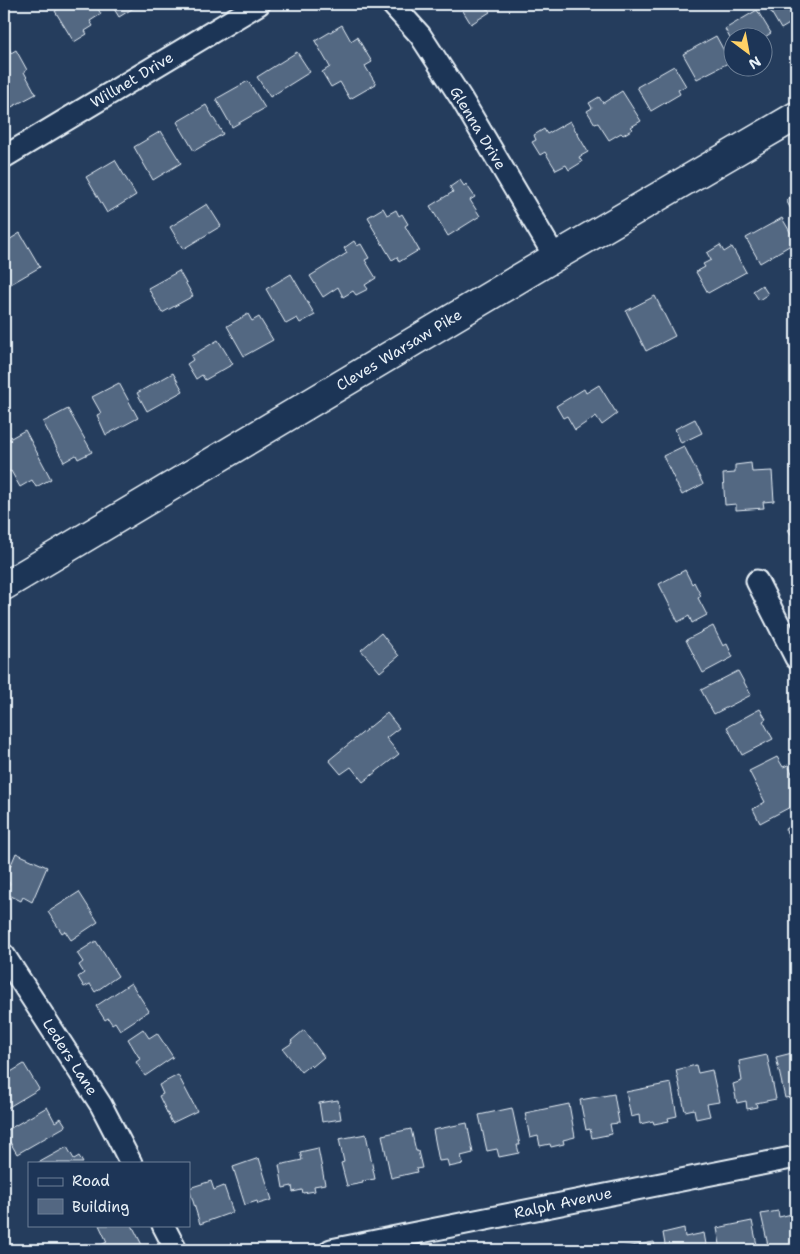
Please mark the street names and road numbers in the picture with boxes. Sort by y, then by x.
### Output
street label: Willnet Drive [87,47,177,113]
street label: Glenna Drive [445,83,511,173]
street label: Cleves Warsaw Pike [332,305,466,395]
street label: Leders Lane [38,1015,102,1099]
street label: Ralph Avenue [512,1183,614,1223]

